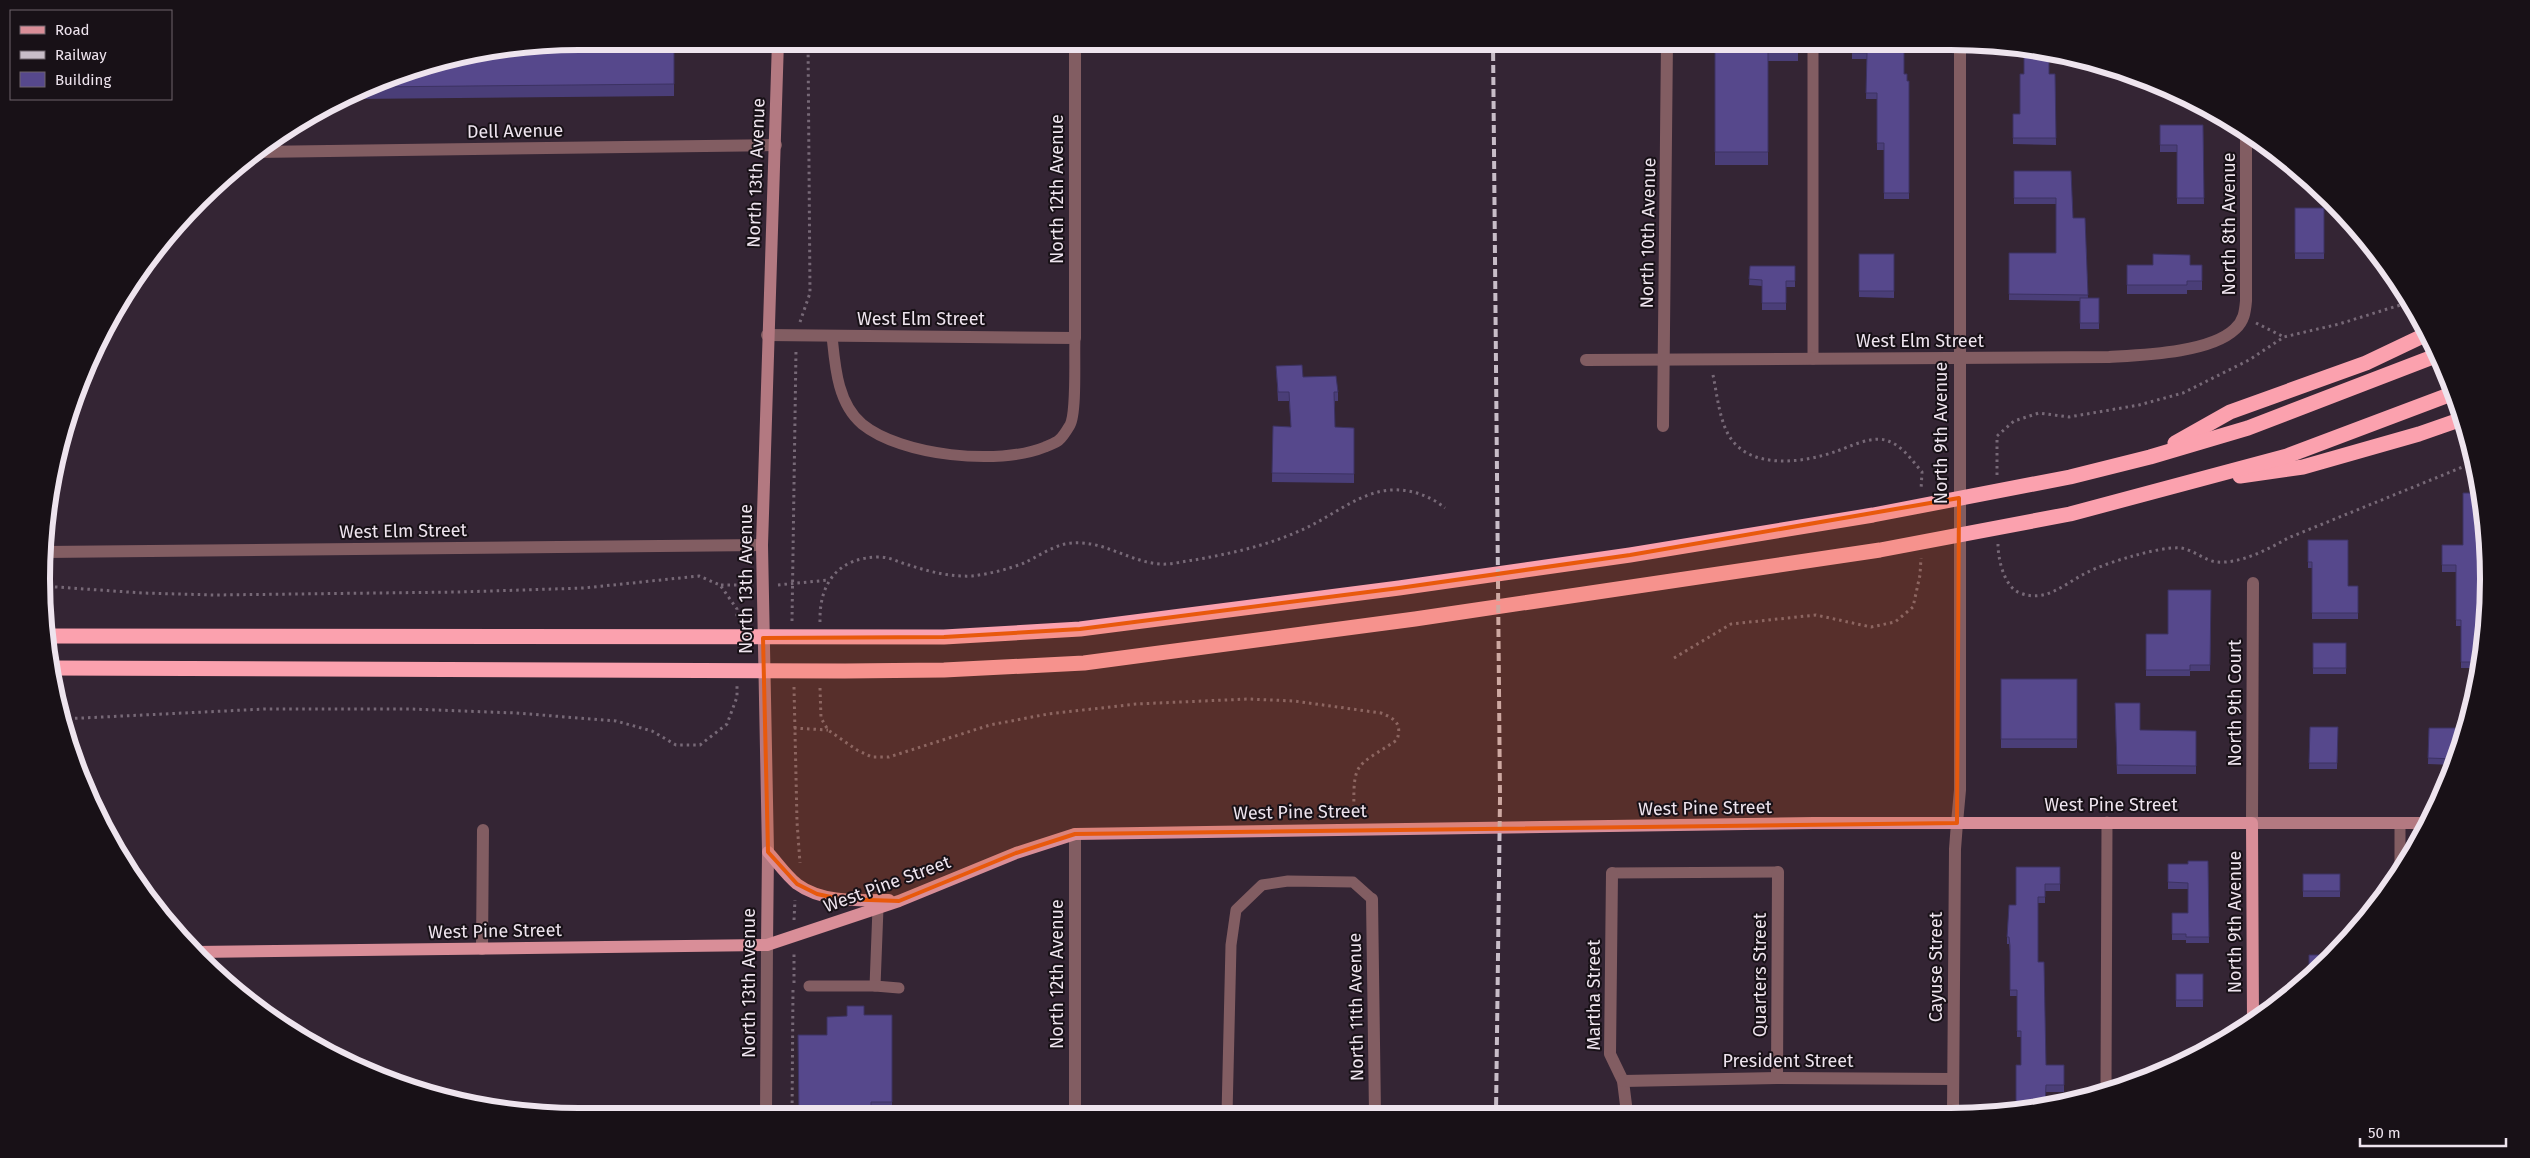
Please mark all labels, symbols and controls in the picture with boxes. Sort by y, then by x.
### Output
legend [10,10,172,100]
text: Road [55,21,90,39]
text: Railway [55,46,107,64]
text: Building [55,71,111,89]
street label: North 13th Avenue [742,98,770,248]
street label: North 12th Avenue [1046,114,1068,264]
street label: Dell Avenue [467,119,563,143]
street label: North 8th Avenue [2218,152,2240,296]
street label: North 10th Avenue [1636,157,1660,309]
street label: West Elm Street [857,308,985,330]
street label: West Elm Street [1856,330,1984,352]
street label: North 9th Avenue [1930,362,1952,504]
street label: North 13th Avenue [735,504,757,654]
street label: West Elm Street [339,519,468,543]
street label: North 9th Court [2224,639,2246,767]
street label: West Pine Street [2044,794,2178,816]
street label: West Pine Street [1638,796,1773,820]
street label: West Pine Street [1233,800,1368,824]
street label: West Pine Street [820,851,954,917]
street label: North 9th Avenue [2224,851,2246,993]
street label: North 12th Avenue [1046,899,1068,1049]
street label: North 13th Avenue [738,908,760,1058]
street label: Cayuse Street [1925,911,1947,1022]
street label: Quarters Street [1749,912,1771,1037]
street label: West Pine Street [428,919,563,943]
street label: North 11th Avenue [1344,933,1368,1081]
street label: Martha Street [1583,939,1605,1051]
street label: President Street [1722,1050,1854,1072]
scale bar [2360,1116,2506,1148]
text: 50 m [2368,1124,2401,1142]

